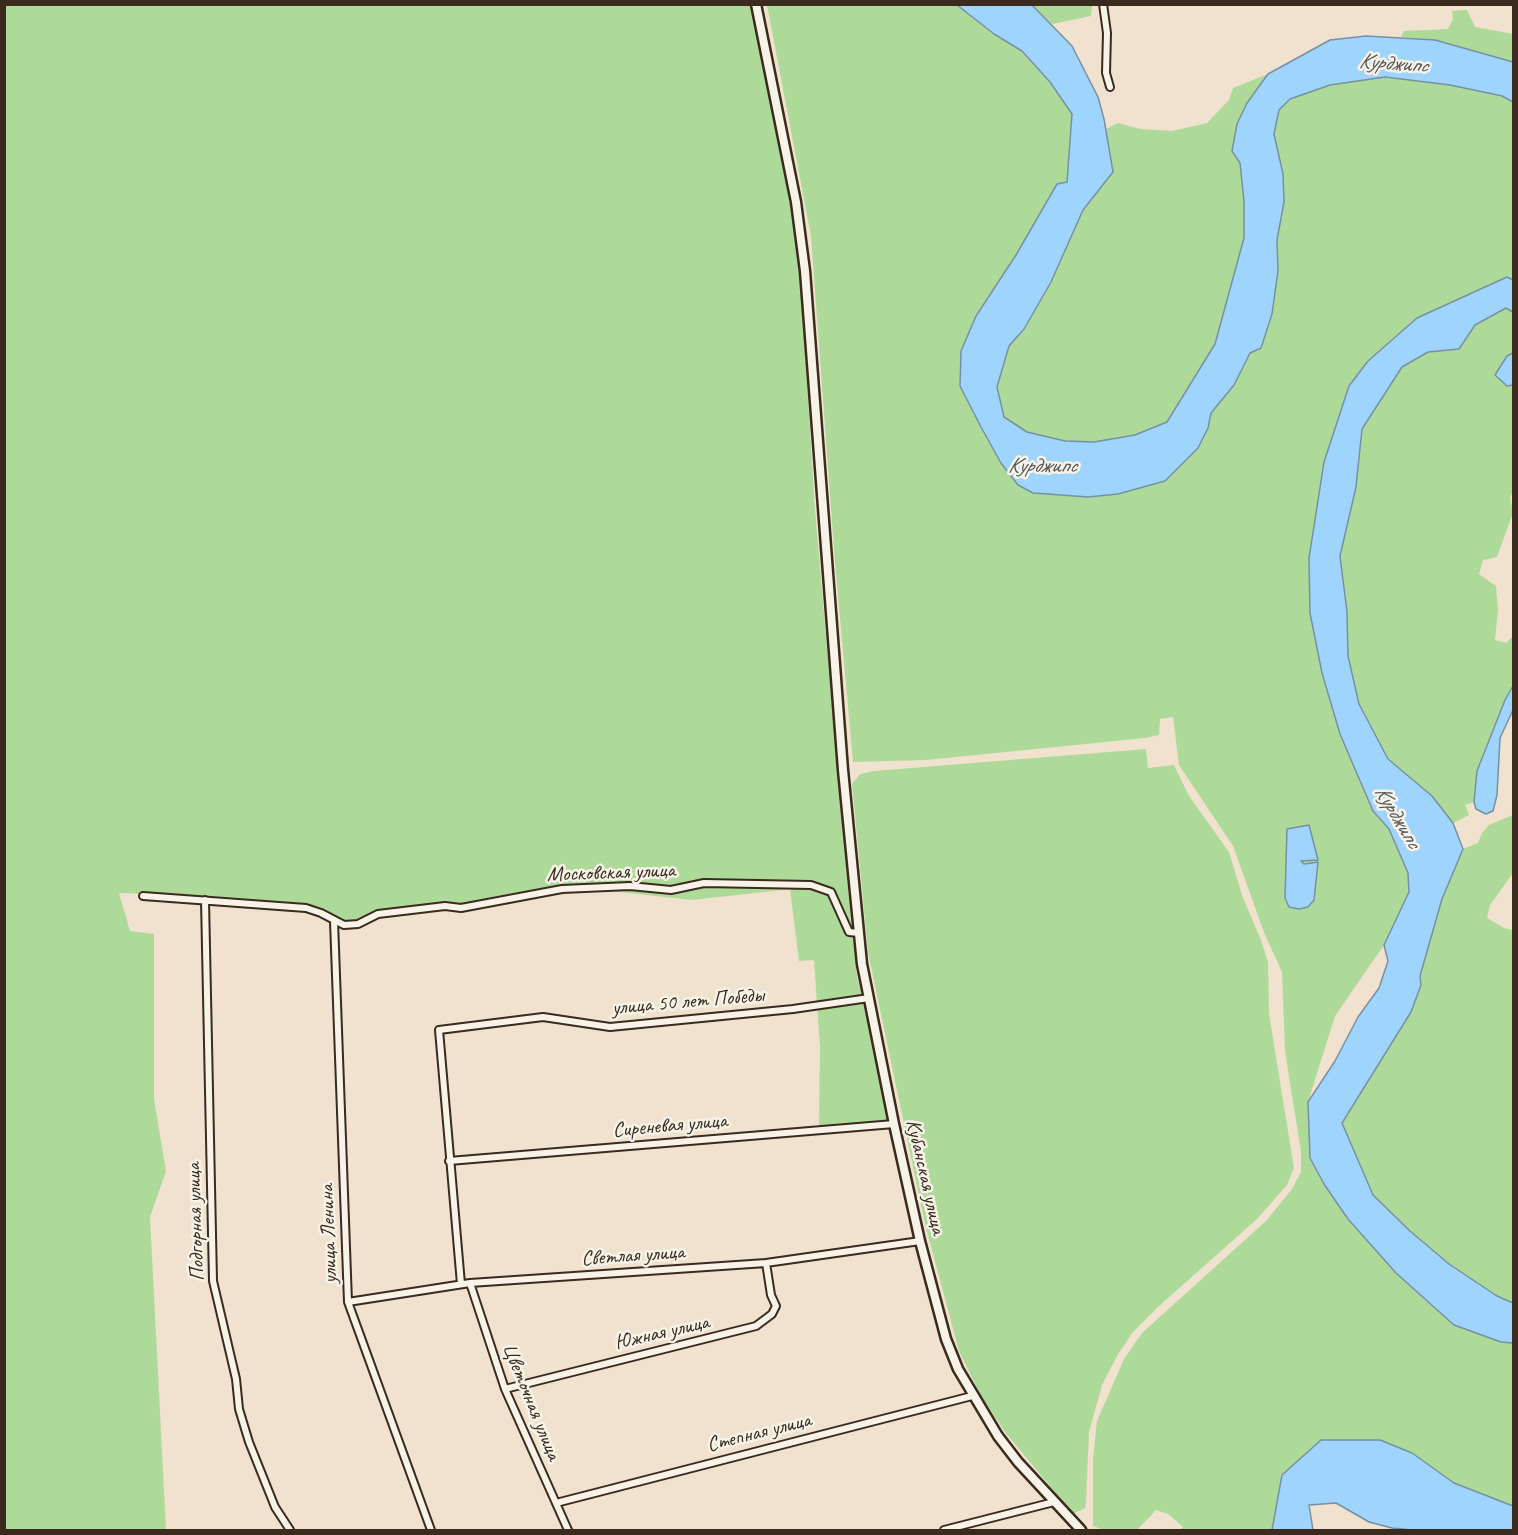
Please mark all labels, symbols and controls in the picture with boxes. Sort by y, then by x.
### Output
water label: Курджипс [1358,48,1428,80]
water label: Курджипс [1008,453,1076,479]
water label: Курджипс [1368,781,1426,853]
street label: Московская улица [546,858,676,888]
street label: улица 50 лет Победы [611,983,765,1021]
street label: Сиреневая улица [612,1108,728,1144]
street label: Кубанская улица [900,1117,950,1237]
street label: Подгорная улица [181,1162,211,1282]
street label: улица Ленина [315,1184,343,1284]
street label: Светлая улица [581,1240,685,1272]
street label: Южная улица [612,1310,712,1356]
street label: Цветочная улица [496,1340,566,1464]
street label: Степная улица [704,1408,814,1458]

